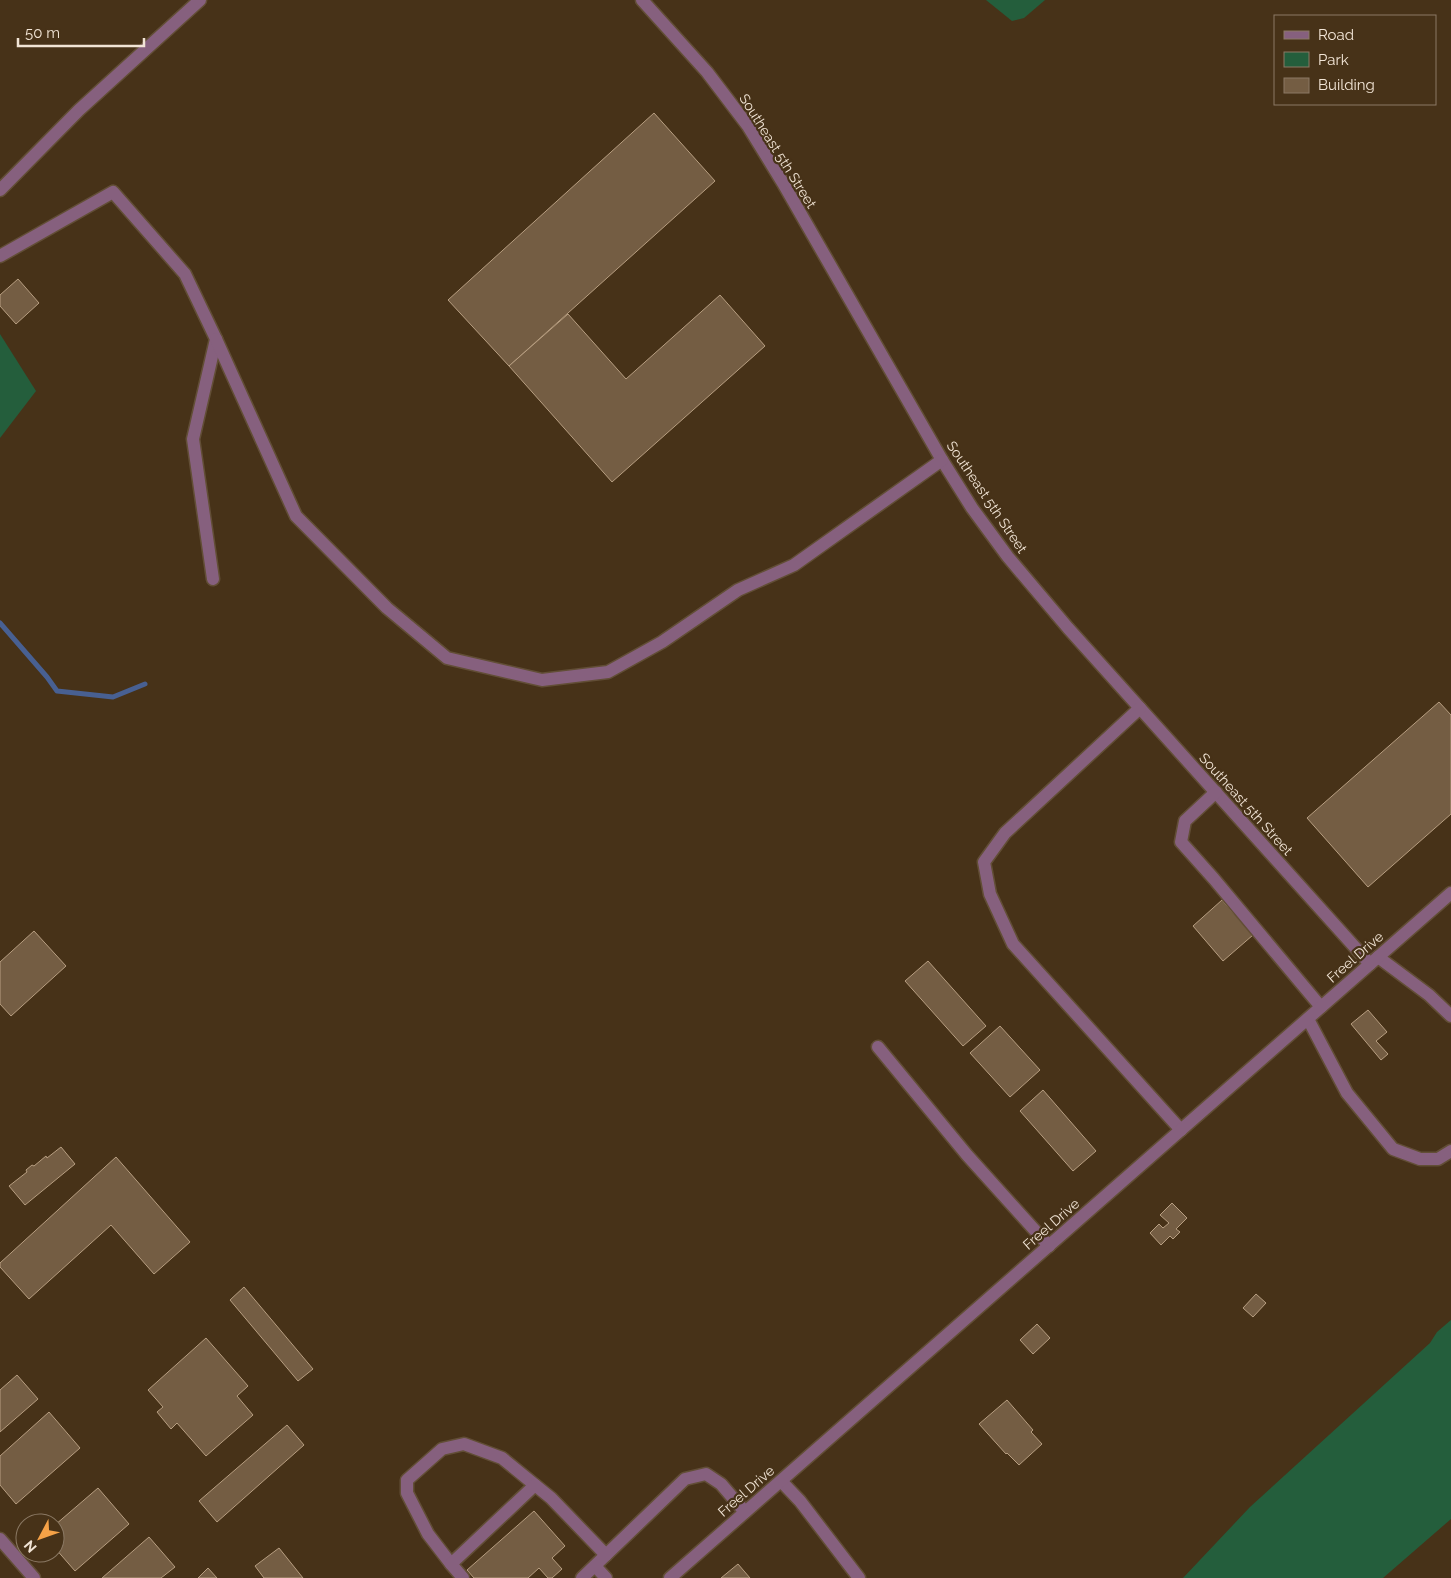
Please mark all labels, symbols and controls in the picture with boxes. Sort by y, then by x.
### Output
scale bar [18,15,144,47]
legend [1274,15,1436,105]
text: 50 m [25,24,60,42]
text: Road [1318,26,1354,44]
text: Park [1318,51,1349,69]
text: Building [1318,76,1375,94]
street label: Southeast 5th Street [736,91,820,211]
street label: Southeast 5th Street [944,438,1031,556]
street label: Southeast 5th Street [1196,750,1296,859]
street label: Freel Drive [1324,928,1386,986]
street label: Freel Drive [1020,1195,1082,1253]
street label: Freel Drive [715,1462,777,1520]
north arrow [15,1513,65,1563]
text: N [21,1537,40,1556]

